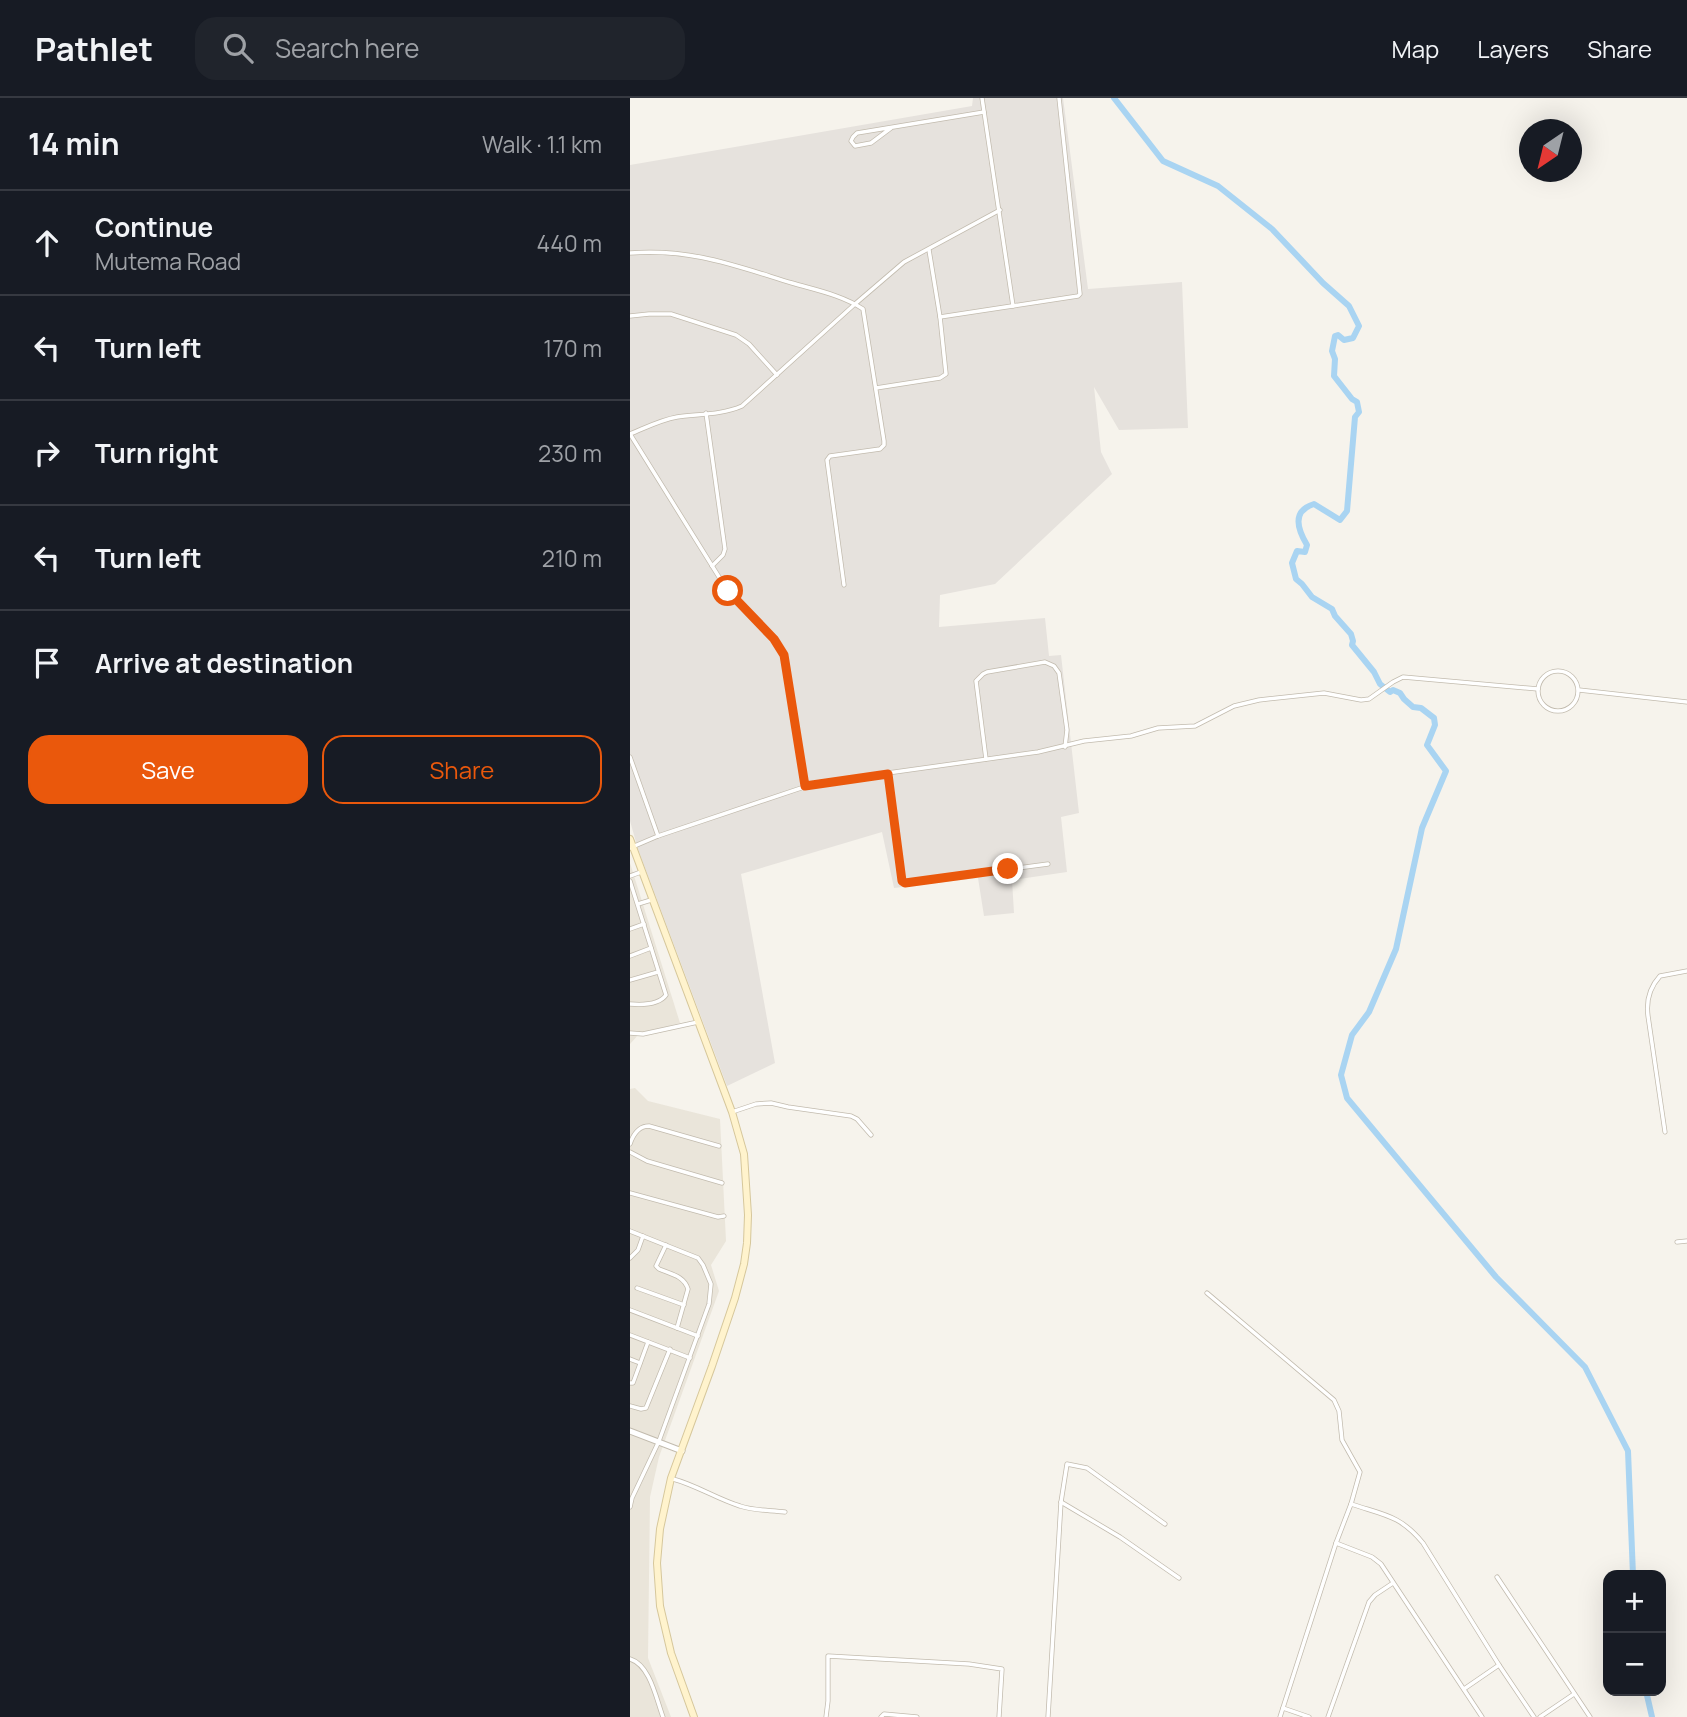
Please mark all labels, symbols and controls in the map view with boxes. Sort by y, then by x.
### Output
search box [195,17,685,80]
text: Pathlet [35,26,153,71]
icon: search [219,29,257,67]
text: Search here [275,30,420,66]
text: Map [1392,32,1439,65]
text: Layers [1477,32,1549,65]
text: Share [1587,32,1652,65]
north arrow [1519,119,1582,182]
text: 14 min [28,123,120,164]
text: Walk · 1.1 km [482,128,602,160]
text: Continue [95,209,213,245]
icon: ahead [28,224,66,262]
text: 440 m [537,227,602,259]
text: Mutema Road [95,245,241,277]
icon: left [28,329,66,367]
text: Turn left [95,330,202,366]
text: 170 m [543,332,602,364]
icon: right [28,434,66,472]
text: Turn right [95,435,219,471]
text: 230 m [538,437,602,469]
icon: left [28,539,66,577]
text: Turn left [95,540,202,576]
text: 210 m [542,542,602,574]
route start [712,575,743,606]
icon: arrive [28,644,66,682]
text: Arrive at destination [95,645,353,681]
button: Save [28,735,308,804]
button: Share [322,735,602,804]
route end [992,853,1023,884]
map controls [1603,1570,1666,1696]
button: + [1603,1570,1666,1633]
button: − [1603,1633,1666,1696]

